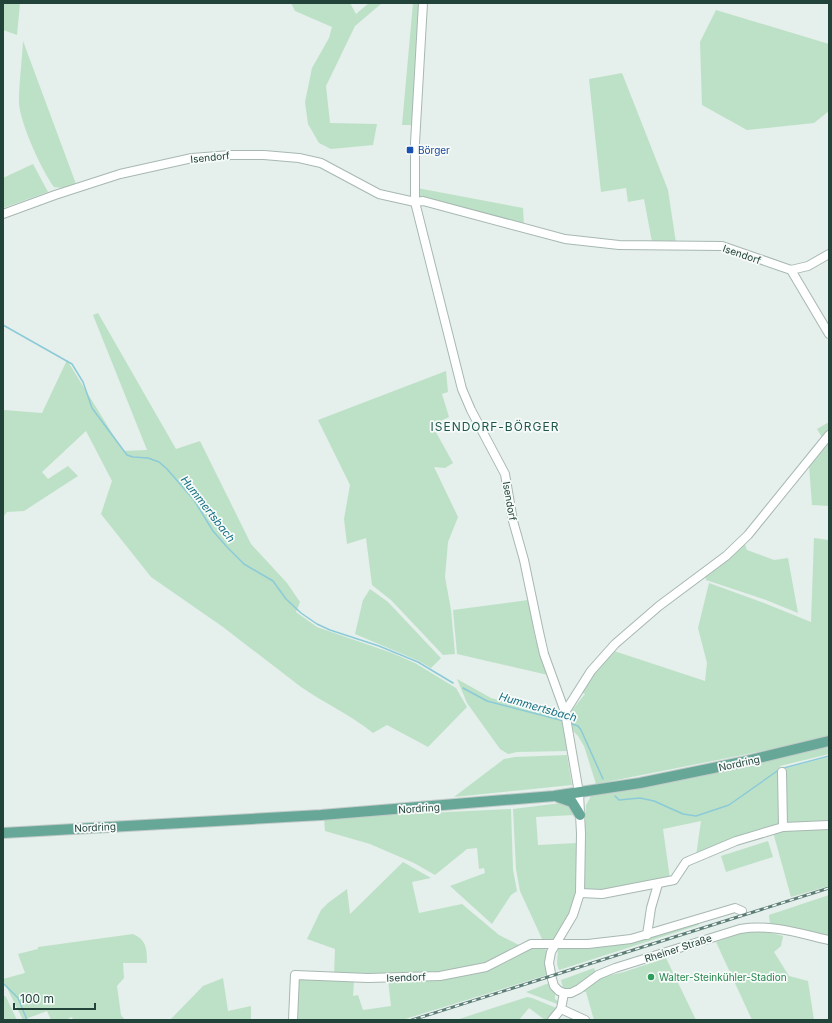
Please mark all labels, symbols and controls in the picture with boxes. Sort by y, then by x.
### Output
place label: Börger [418,144,450,156]
marker: Börger [405,145,415,155]
street label: Isendorf [190,149,231,165]
street label: Isendorf [721,242,763,266]
district label: ISENDORF-BÖRGER [431,419,559,434]
water label: Hummertsbach [178,473,239,545]
street label: Isendorf [501,481,519,522]
water label: Hummertsbach [498,689,579,725]
street label: Nordring [717,753,761,773]
street label: Nordring [398,801,440,815]
street label: Nordring [74,820,116,834]
street label: Rheiner Straße [643,931,713,965]
street label: Isendorf [386,970,426,984]
place label: Walter-Steinkühler-Stadion [659,971,787,983]
marker: Walter-Steinkühler-Stadion [646,972,656,982]
scale bar [14,985,95,1011]
text: 100 m [20,991,54,1006]

